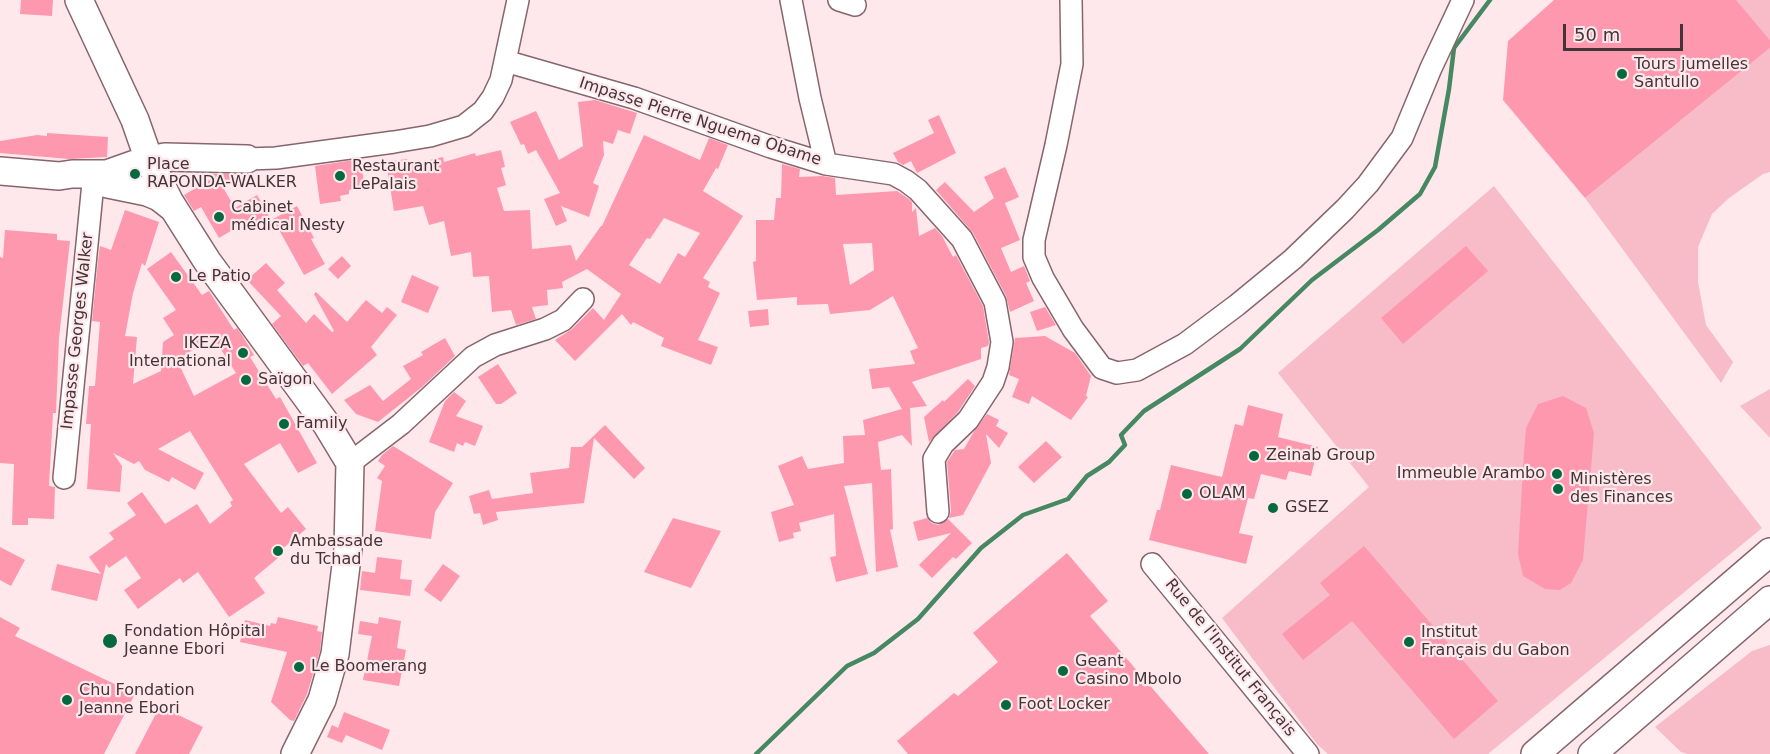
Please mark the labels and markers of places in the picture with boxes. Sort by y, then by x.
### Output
place label: Tours jumelles Santullo [1634,55,1748,93]
marker: Tours jumelles Santullo [1615,67,1629,81]
place label: Place RAPONDA-WALKER [147,155,297,193]
place label: Restaurant LePalais [352,157,440,195]
marker: Place RAPONDA-WALKER [128,167,142,181]
marker: Restaurant LePalais [333,169,347,183]
place label: Cabinet médical Nesty [231,198,345,236]
marker: Cabinet médical Nesty [212,210,226,224]
place label: Le Patio [188,267,251,287]
marker: Le Patio [169,270,183,284]
place label: IKEZA International [129,334,231,372]
marker: IKEZA International [236,346,250,360]
place label: Saïgon [258,370,312,390]
marker: Saïgon [239,373,253,387]
place label: Family [296,414,347,434]
marker: Family [277,417,291,431]
place label: Zeinab Group [1266,446,1375,466]
marker: Zeinab Group [1247,449,1261,463]
place label: Immeuble Arambo [1397,464,1545,484]
marker: Immeuble Arambo [1550,467,1564,481]
place label: Ministères des Finances [1570,470,1673,508]
marker: Ministères des Finances [1551,482,1565,496]
place label: OLAM [1199,484,1246,504]
marker: OLAM [1180,487,1194,501]
place label: GSEZ [1285,498,1329,518]
marker: GSEZ [1266,501,1280,515]
place label: Ambassade du Tchad [290,532,383,570]
marker: Ambassade du Tchad [271,544,285,558]
place label: Fondation Hôpital Jeanne Ebori [124,622,265,660]
place label: Institut Français du Gabon [1421,623,1570,661]
marker: Fondation Hôpital Jeanne Ebori [101,632,119,650]
marker: Institut Français du Gabon [1402,635,1416,649]
place label: Geant Casino Mbolo [1075,652,1182,690]
place label: Le Boomerang [311,657,427,677]
marker: Le Boomerang [292,660,306,674]
marker: Geant Casino Mbolo [1056,664,1070,678]
place label: Chu Fondation Jeanne Ebori [79,681,195,719]
marker: Chu Fondation Jeanne Ebori [60,693,74,707]
place label: Foot Locker [1018,695,1110,715]
marker: Foot Locker [999,698,1013,712]

